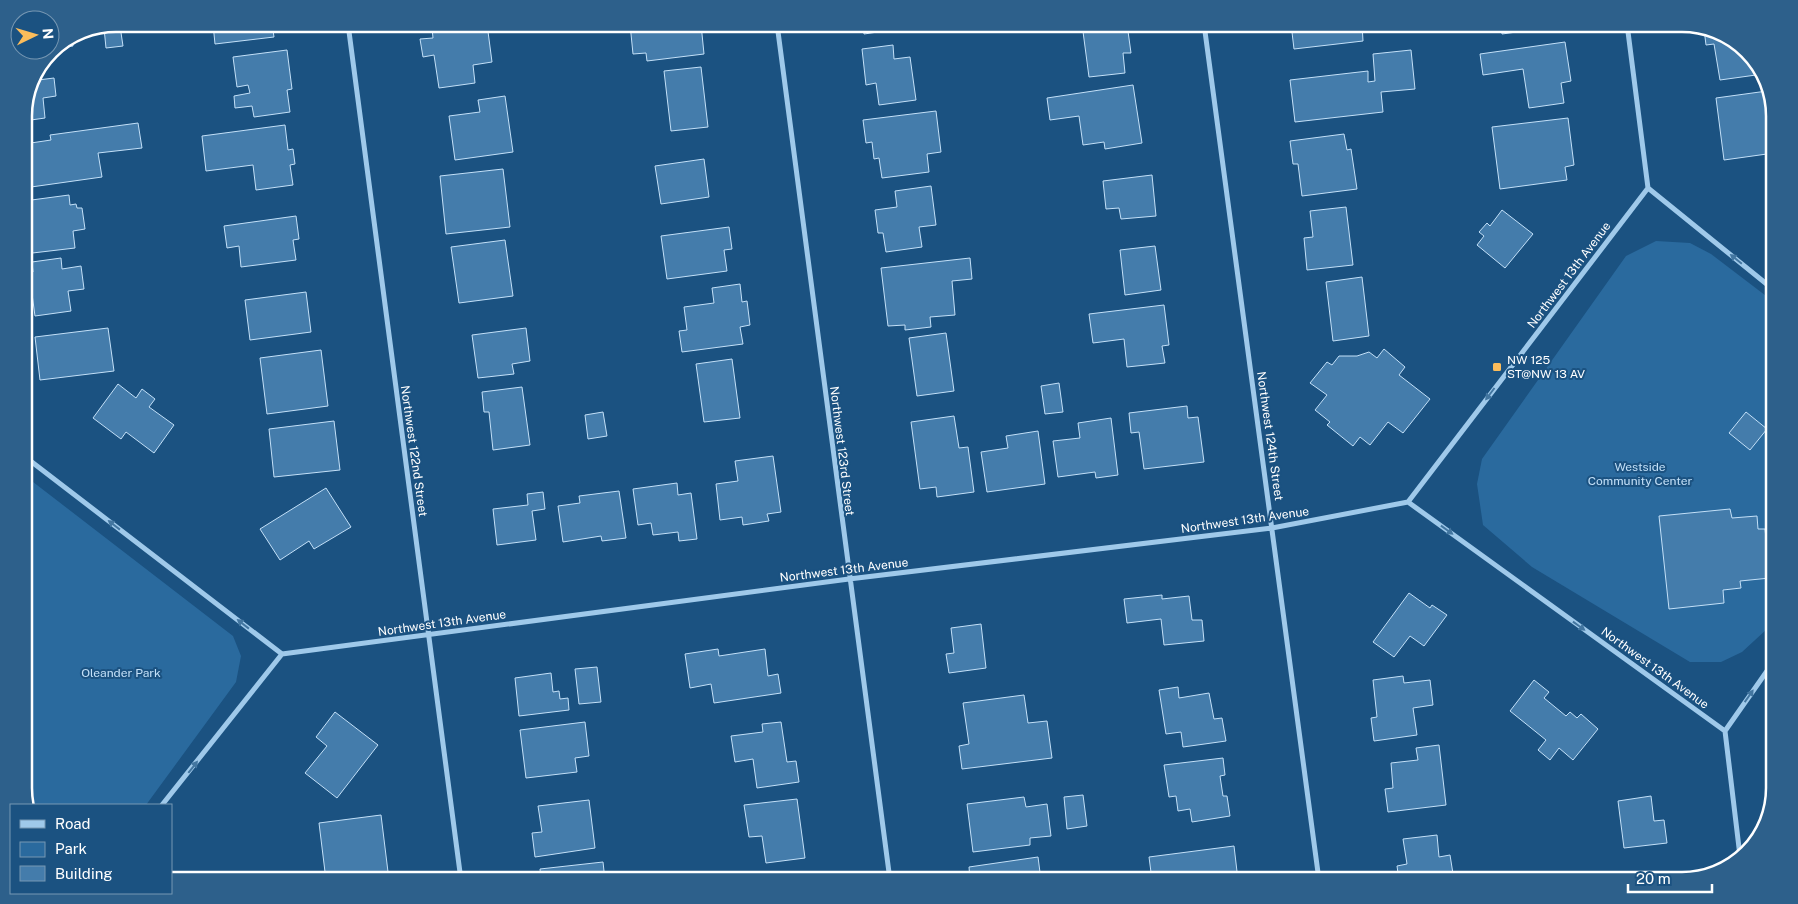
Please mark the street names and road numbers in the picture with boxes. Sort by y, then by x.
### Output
street label: Northwest 13th Avenue [1524,219,1614,331]
street label: Northwest 124th Street [1254,371,1286,502]
street label: Northwest 122nd Street [398,384,430,518]
street label: Northwest 123rd Street [827,385,857,517]
street label: Northwest 13th Avenue [1180,504,1310,536]
street label: Northwest 13th Avenue [779,555,909,585]
street label: Northwest 13th Avenue [377,607,507,639]
street label: Northwest 13th Avenue [1599,624,1712,712]

